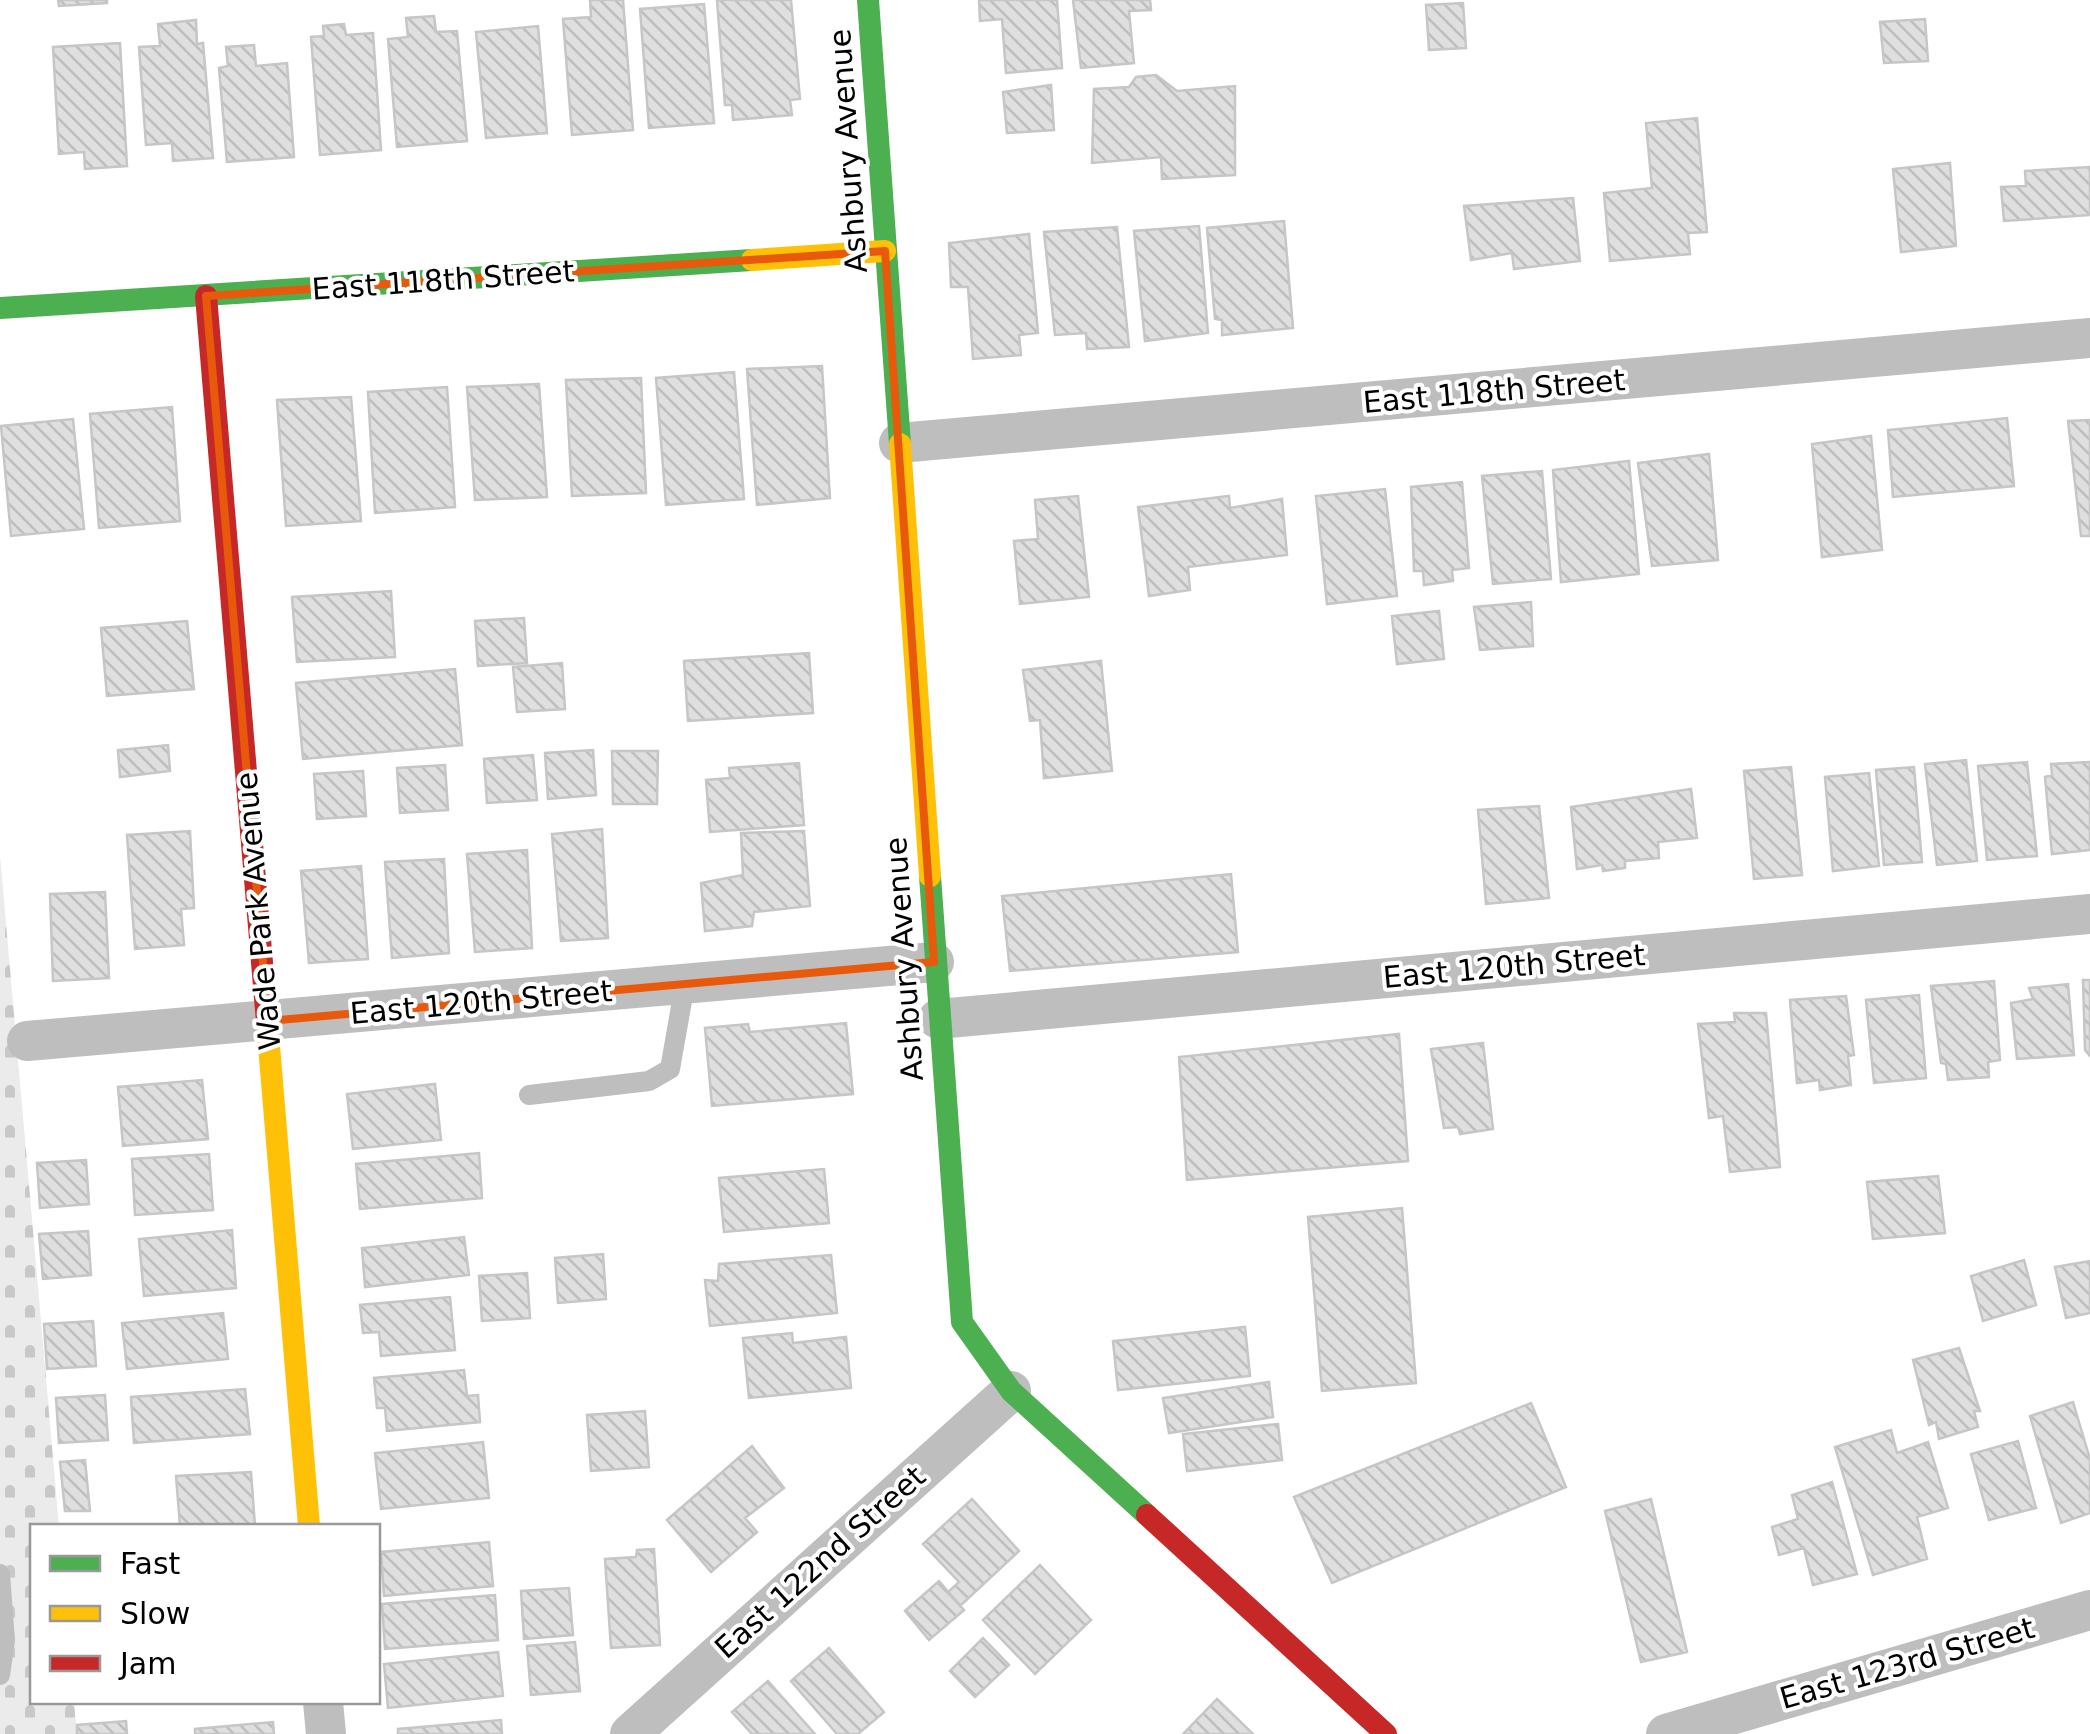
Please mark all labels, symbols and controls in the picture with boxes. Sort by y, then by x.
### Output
street label: Ashbury Avenue [822,28,874,274]
street label: East 118th Street [311,253,576,307]
street label: East 118th Street [1361,362,1627,420]
street label: Wade Park Avenue [228,771,288,1051]
street label: Ashbury Avenue [878,836,930,1082]
street label: East 120th Street [1381,937,1647,995]
street label: East 120th Street [348,973,614,1031]
street label: East 122nd Street [708,1458,932,1665]
legend [30,1524,380,1704]
text: Fast [120,1546,181,1581]
text: Slow [120,1596,190,1631]
street label: East 123rd Street [1776,1610,2038,1716]
text: Jam [118,1646,176,1681]

